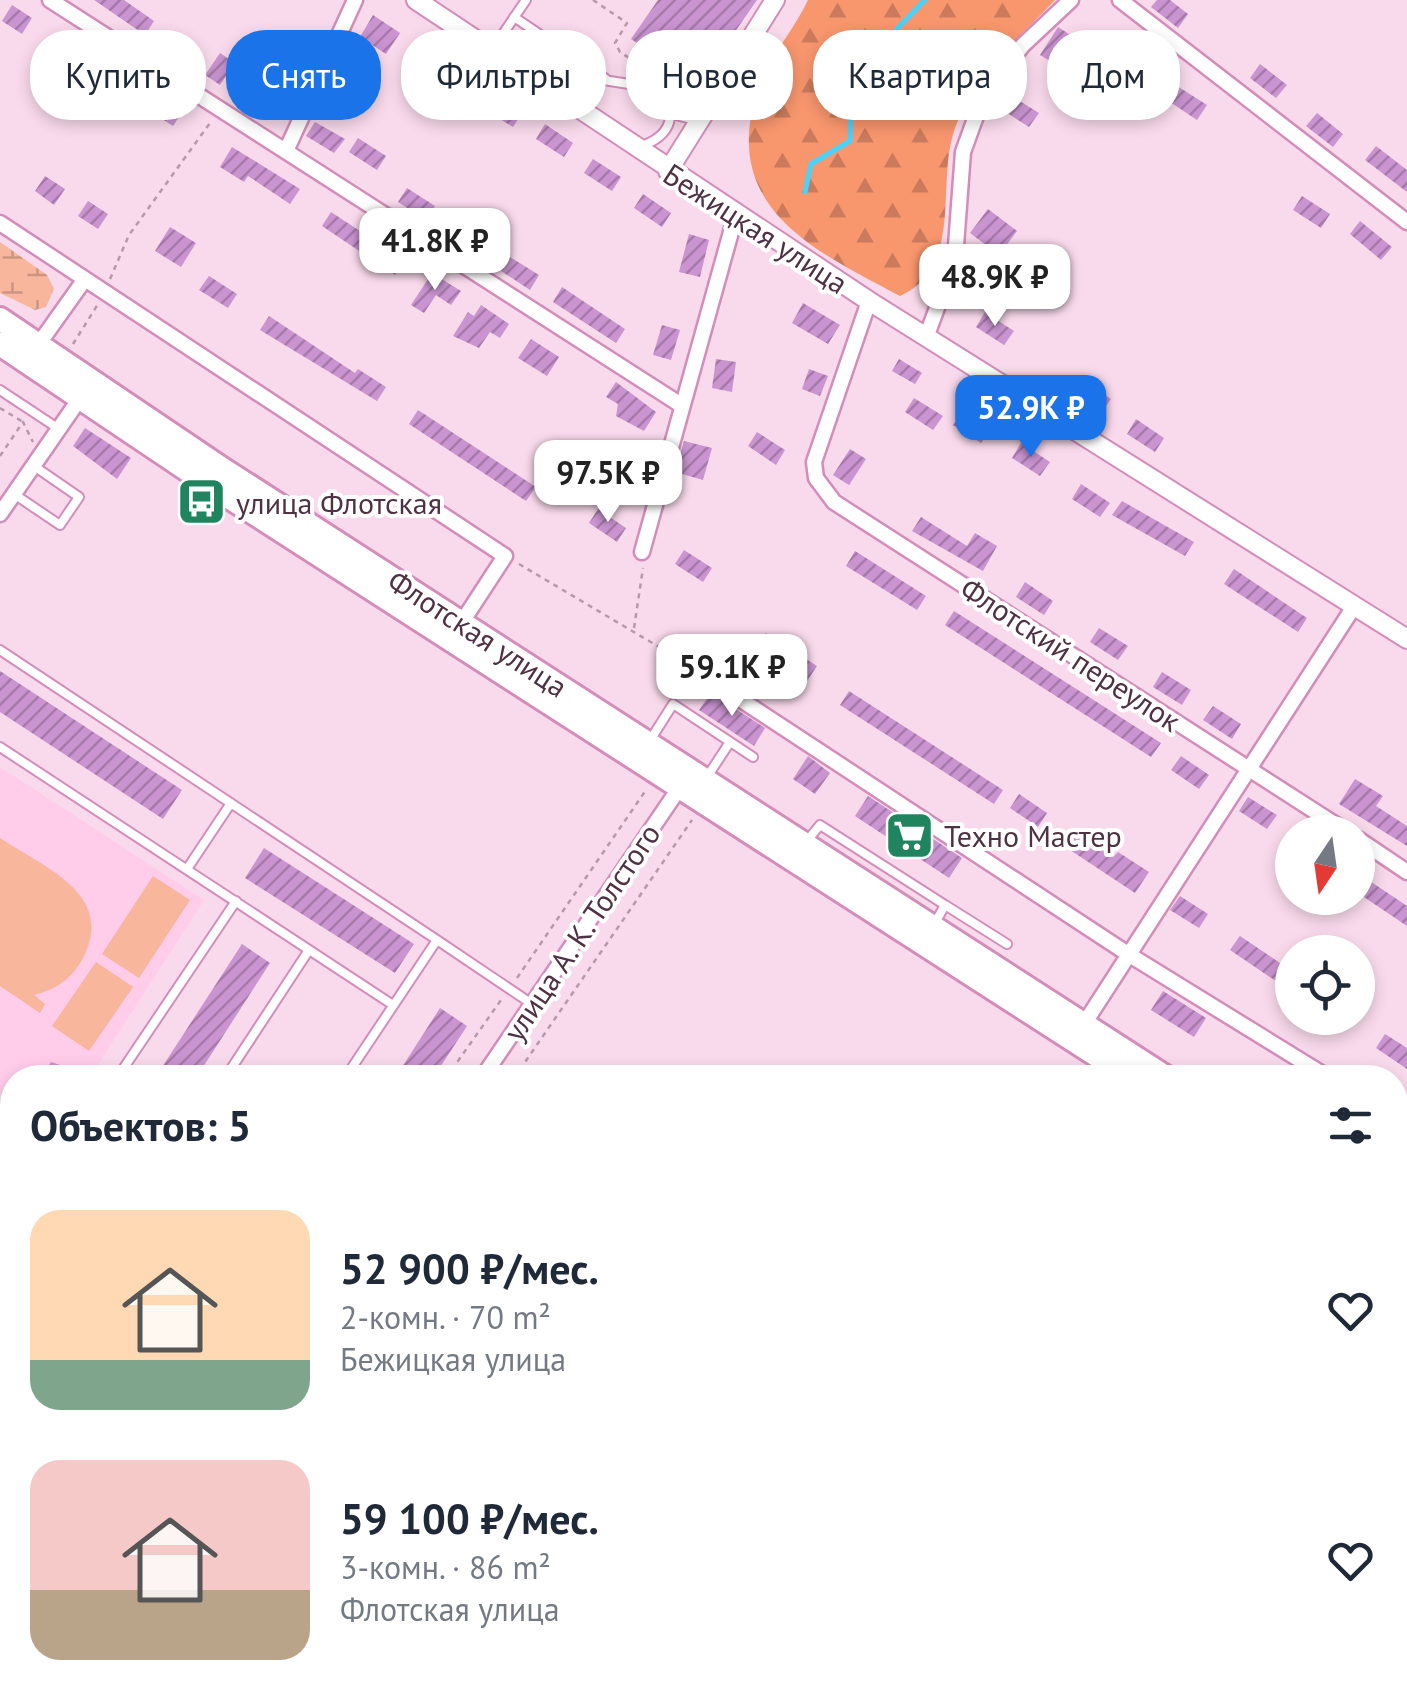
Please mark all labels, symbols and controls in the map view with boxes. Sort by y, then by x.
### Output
chip: Купить [30,30,206,120]
chip: Снять [226,30,381,120]
chip: Фильтры [401,30,606,120]
chip: Новое [626,30,793,120]
chip: Квартира [813,30,1027,120]
chip: Дом [1047,30,1180,120]
street label: Бежицкая улица [656,154,856,302]
pin: 41.8K ₽ [343,208,527,293]
text: 41.8K ₽ [381,219,489,261]
pin: 48.9K ₽ [903,244,1087,329]
text: 48.9K ₽ [941,255,1049,297]
pin: 52.9K ₽ [939,375,1123,460]
text: 52.9K ₽ [977,386,1085,428]
pin: 97.5K ₽ [516,440,700,525]
text: 97.5K ₽ [556,451,660,493]
bus stop icon: улица Флотская [175,476,227,528]
place label: улица Флотская [236,483,442,522]
street label: Флотская улица [381,561,575,705]
street label: Флотский переулок [954,568,1189,740]
pin: 59.1K ₽ [640,634,824,719]
text: 59.1K ₽ [678,645,786,687]
supermarket icon: Техно Мастер [883,809,935,861]
north arrow [1275,815,1375,915]
map controls [1275,815,1375,1035]
street label: улица А. К. Толстого [494,816,668,1048]
place label: Техно Мастер [944,816,1122,855]
button: locate [1275,935,1375,1035]
text: Объектов: 5 [30,1098,251,1153]
icon: filters [1323,1098,1378,1153]
text: 52 900 ₽/мес. [340,1241,599,1296]
icon: home [110,1250,230,1370]
icon: heart [1323,1283,1378,1338]
text: 2-комн. · 70 m² [340,1296,551,1338]
text: Бежицкая улица [340,1338,566,1380]
text: 59 100 ₽/мес. [340,1491,599,1546]
icon: home [110,1500,230,1620]
icon: heart [1323,1533,1378,1588]
text: 3-комн. · 86 m² [340,1546,551,1588]
text: Флотская улица [340,1588,560,1630]

